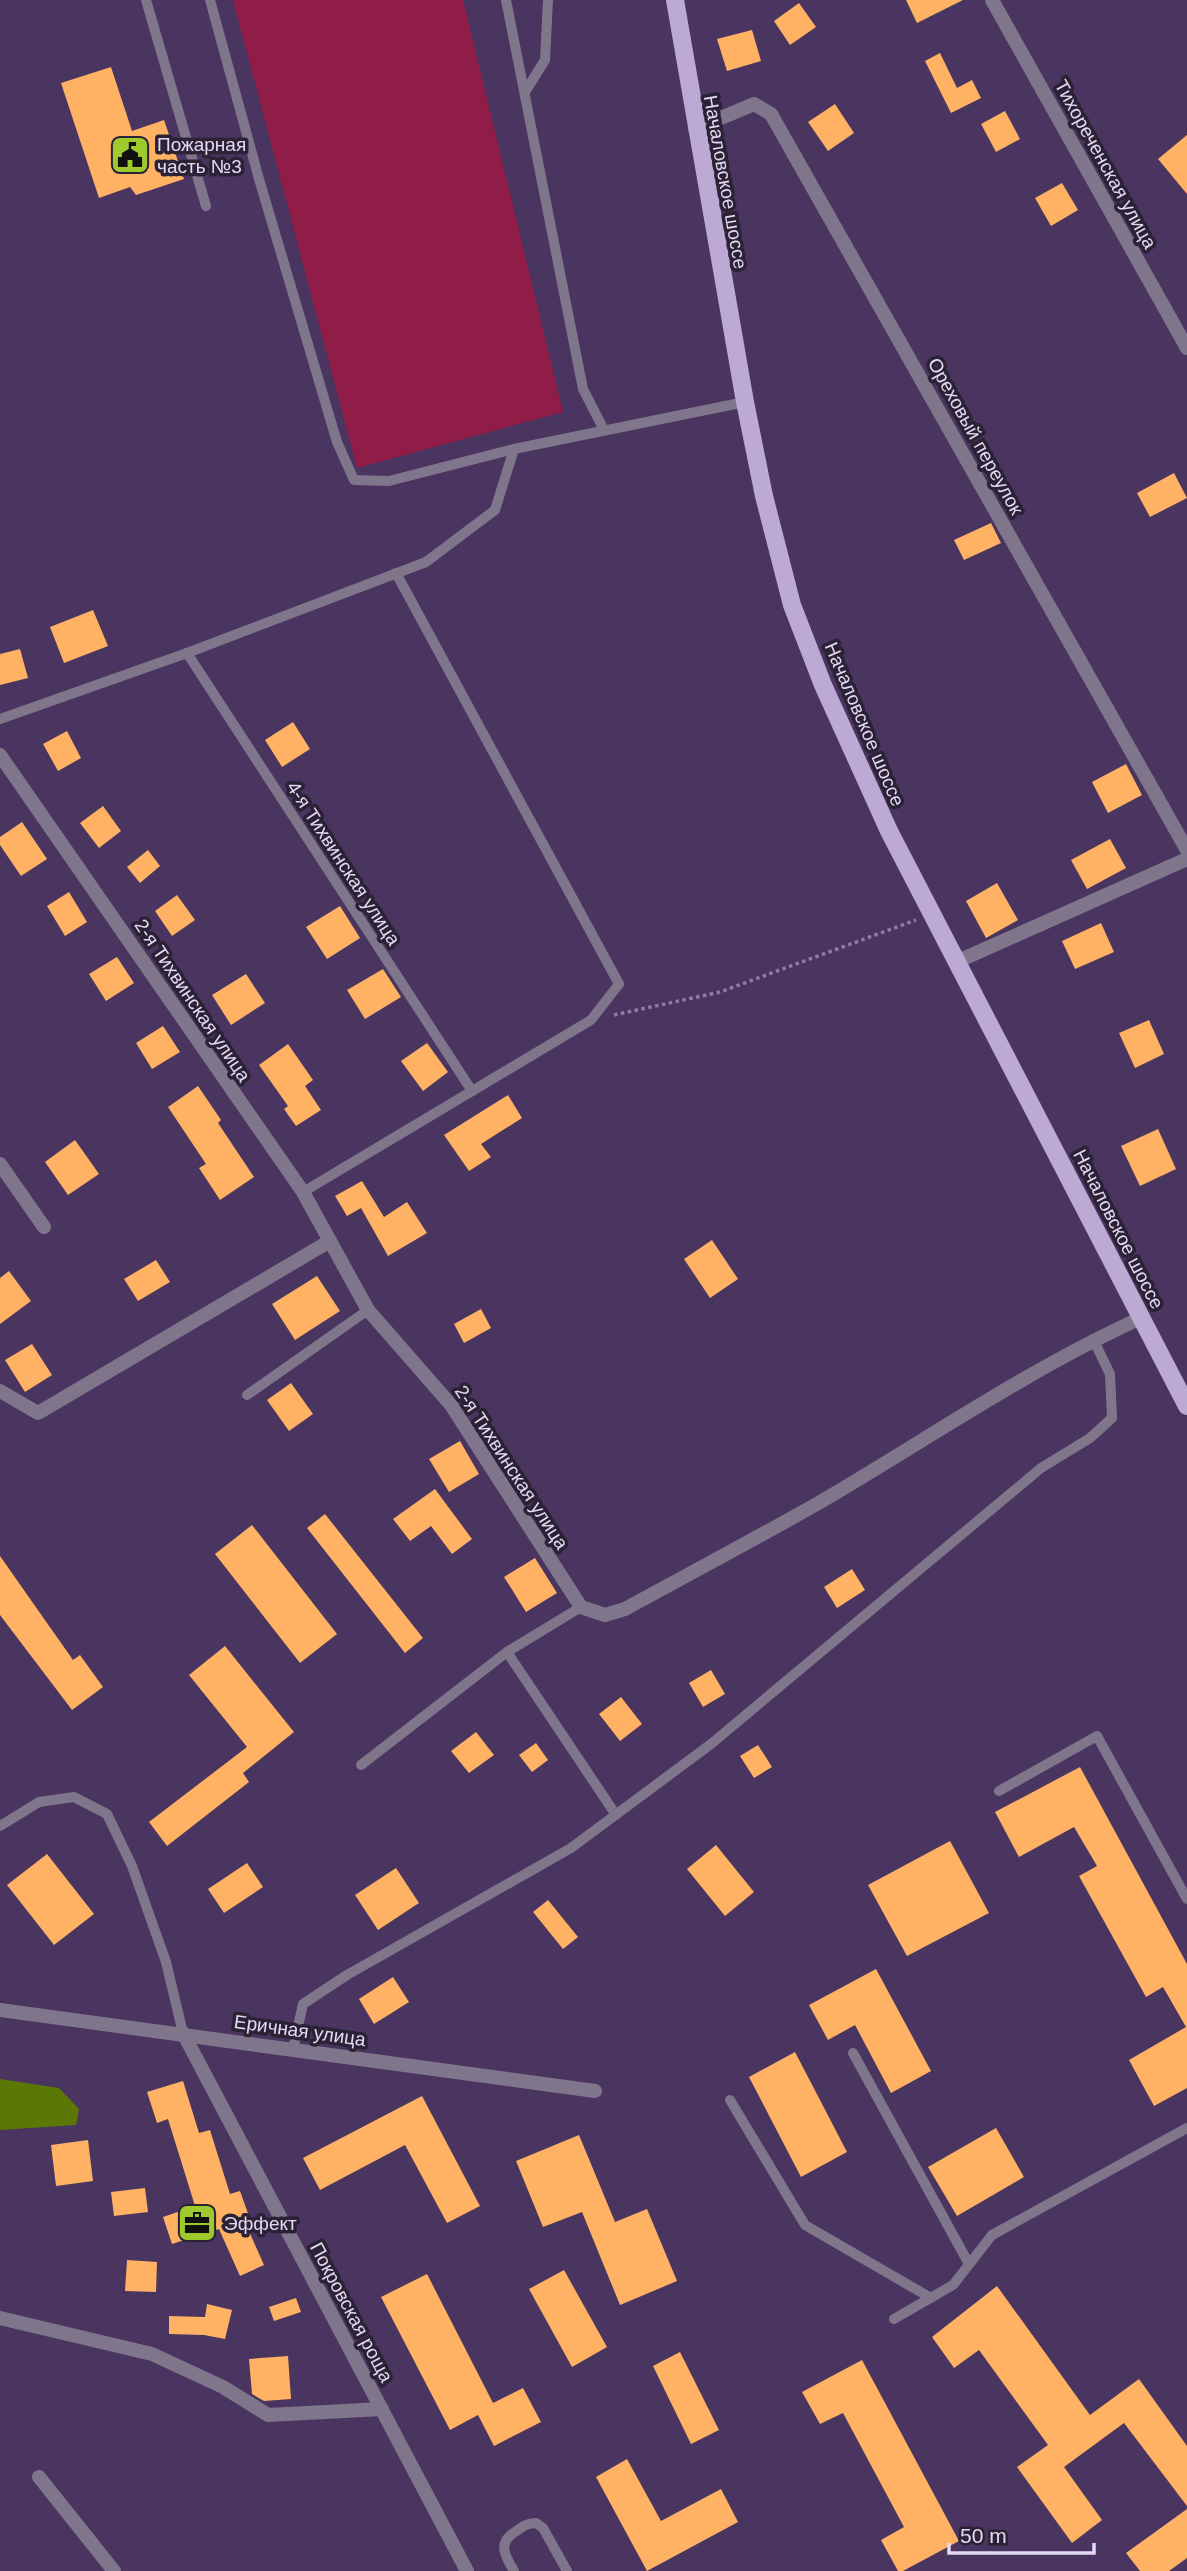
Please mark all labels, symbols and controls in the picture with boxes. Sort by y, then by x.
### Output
street label: Тихореченская улица [1050,76,1161,252]
street label: Началовское шоссе [700,94,751,271]
public building icon: Пожарная часть №3 [109,134,151,176]
place label: Пожарная часть №3 [157,134,246,177]
street label: Ореховый переулок [924,354,1028,519]
street label: Началовское шоссе [821,639,909,809]
street label: 4-я Тихвинская улица [283,777,405,950]
street label: 2-я Тихвинская улица [130,915,255,1086]
street label: Началовское шоссе [1069,1146,1168,1312]
street label: 2-я Тихвинская улица [451,1381,573,1554]
street label: Еричная улица [233,2011,367,2050]
office icon: Эффект [176,2202,218,2244]
place label: Эффект [224,2213,297,2234]
street label: Покровская роща [306,2239,397,2386]
scale bar [949,2512,1094,2556]
text: 50 m [960,2524,1007,2547]

